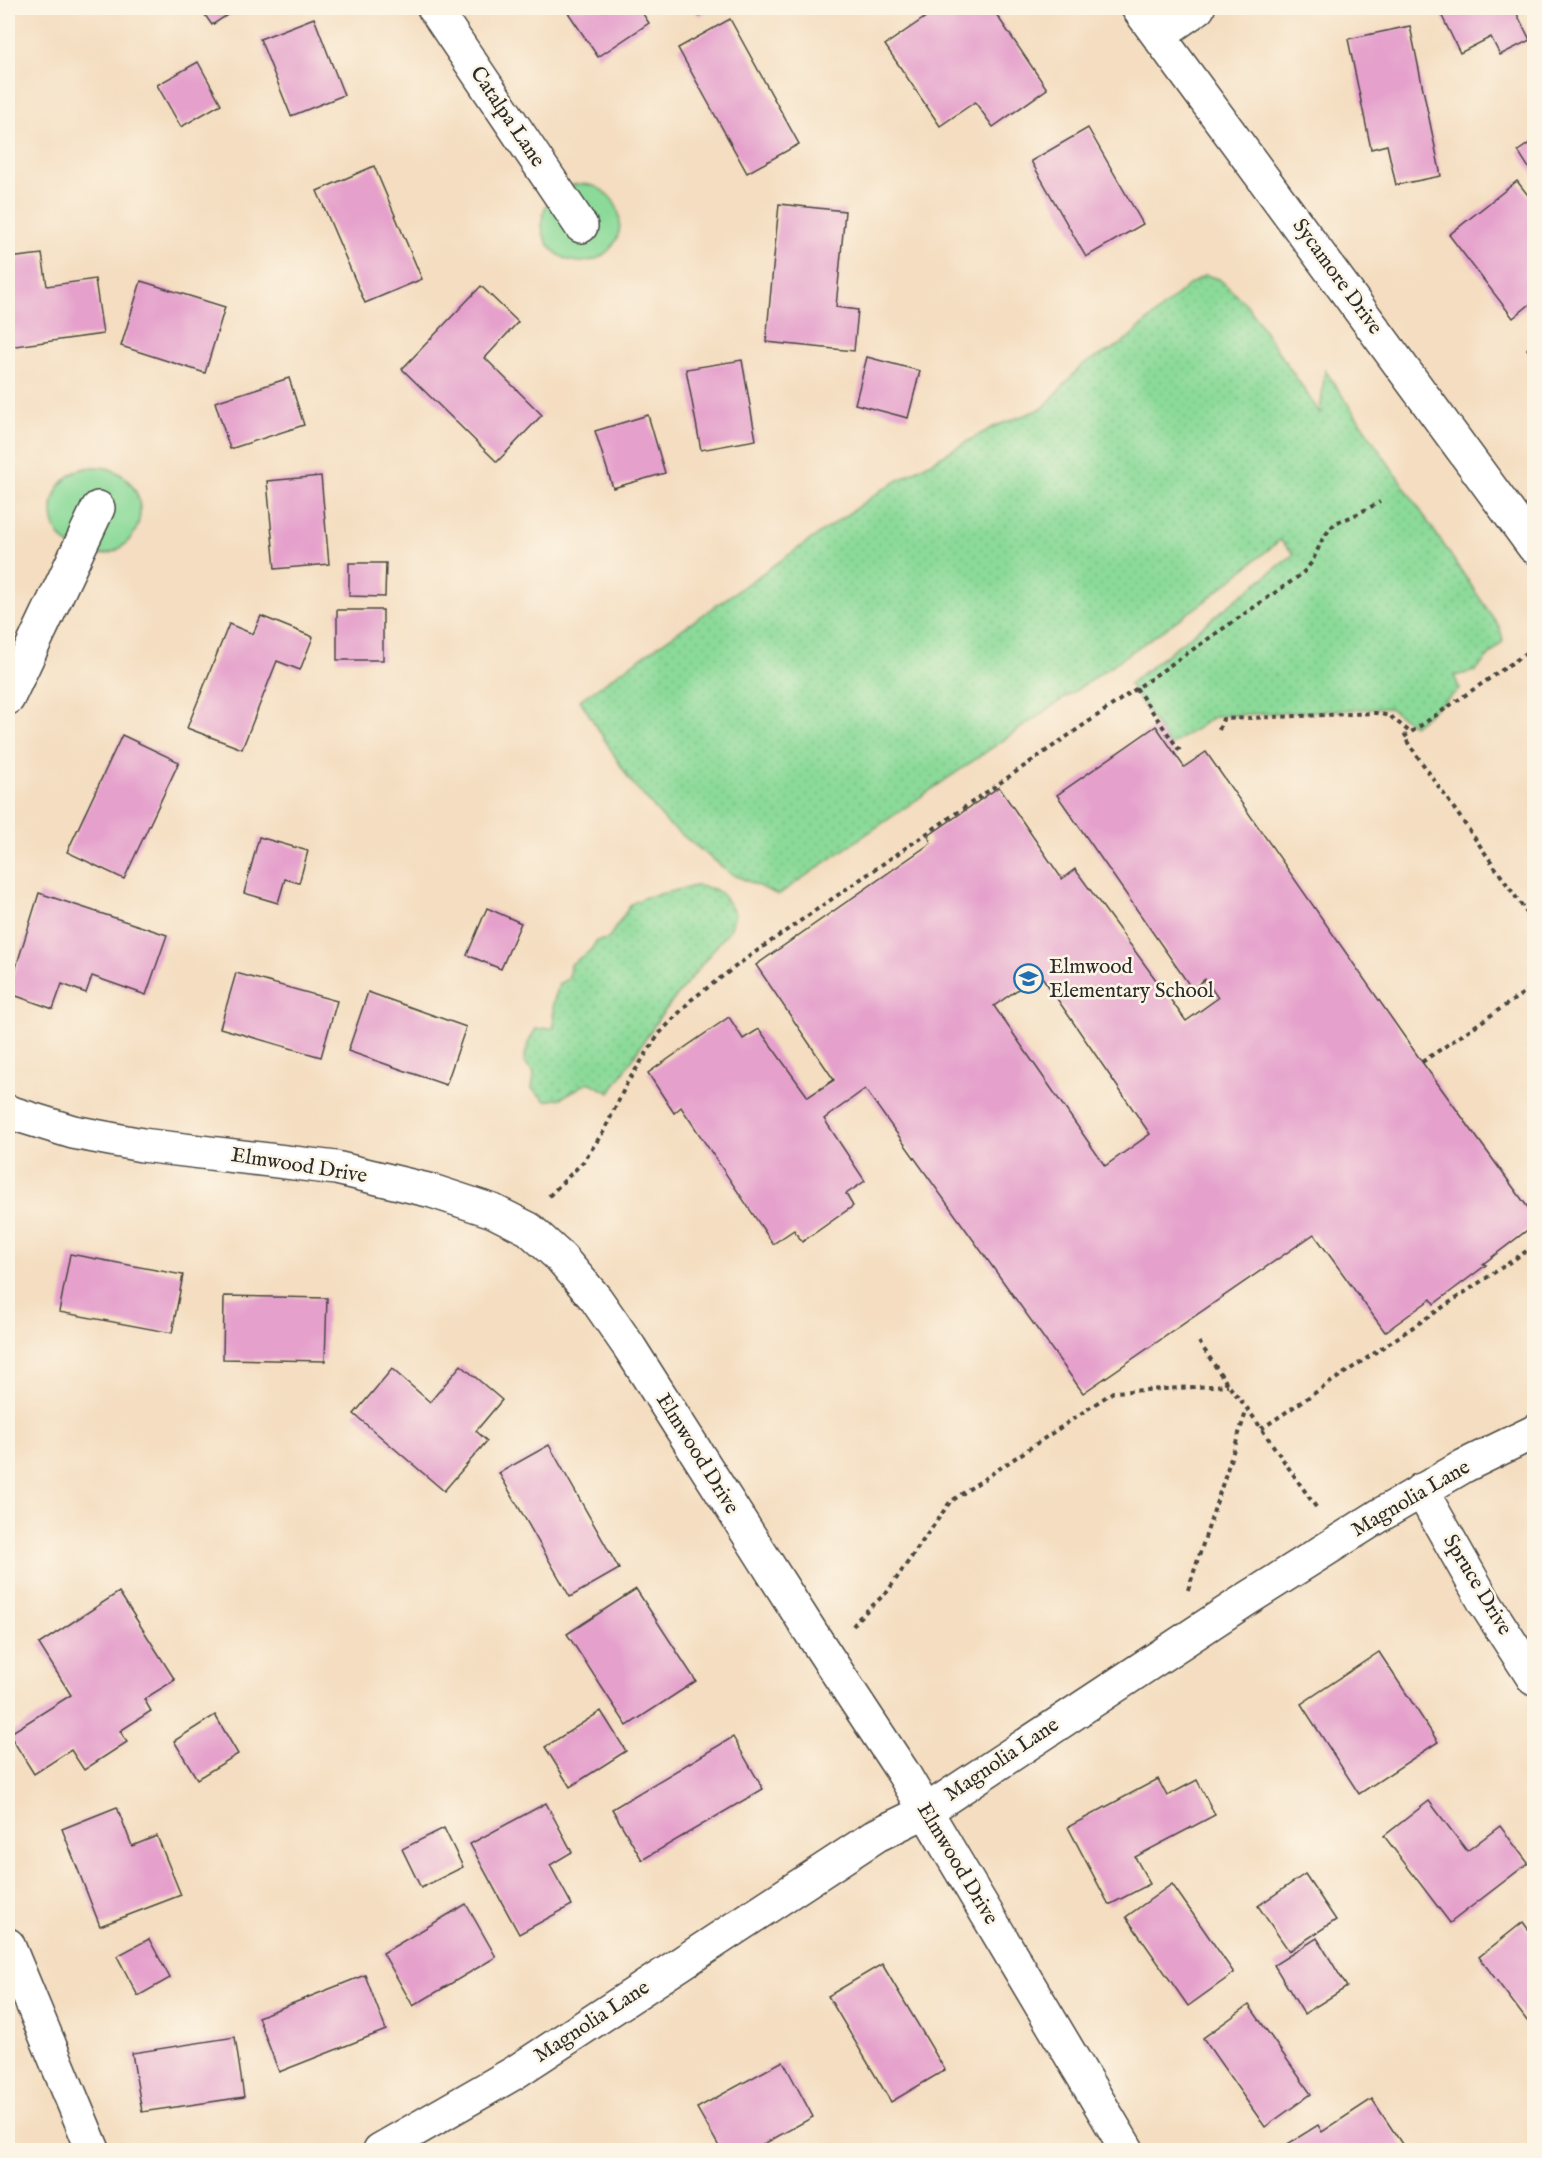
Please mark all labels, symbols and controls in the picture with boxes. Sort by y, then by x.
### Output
street label: Catalpa Lane [463,61,551,173]
street label: Sycamore Drive [1286,214,1388,341]
place label: Elmwood Elementary School [1049,954,1214,1005]
school or university icon: Elmwood Elementary School [1012,963,1044,995]
street label: Elmwood Drive [229,1142,369,1190]
street label: Elmwood Drive [649,1389,745,1520]
street label: Magnolia Lane [1347,1454,1475,1544]
street label: Spruce Drive [1436,1530,1518,1641]
street label: Magnolia Lane [940,1712,1065,1808]
street label: Elmwood Drive [910,1798,1004,1930]
street label: Magnolia Lane [529,1974,655,2069]

